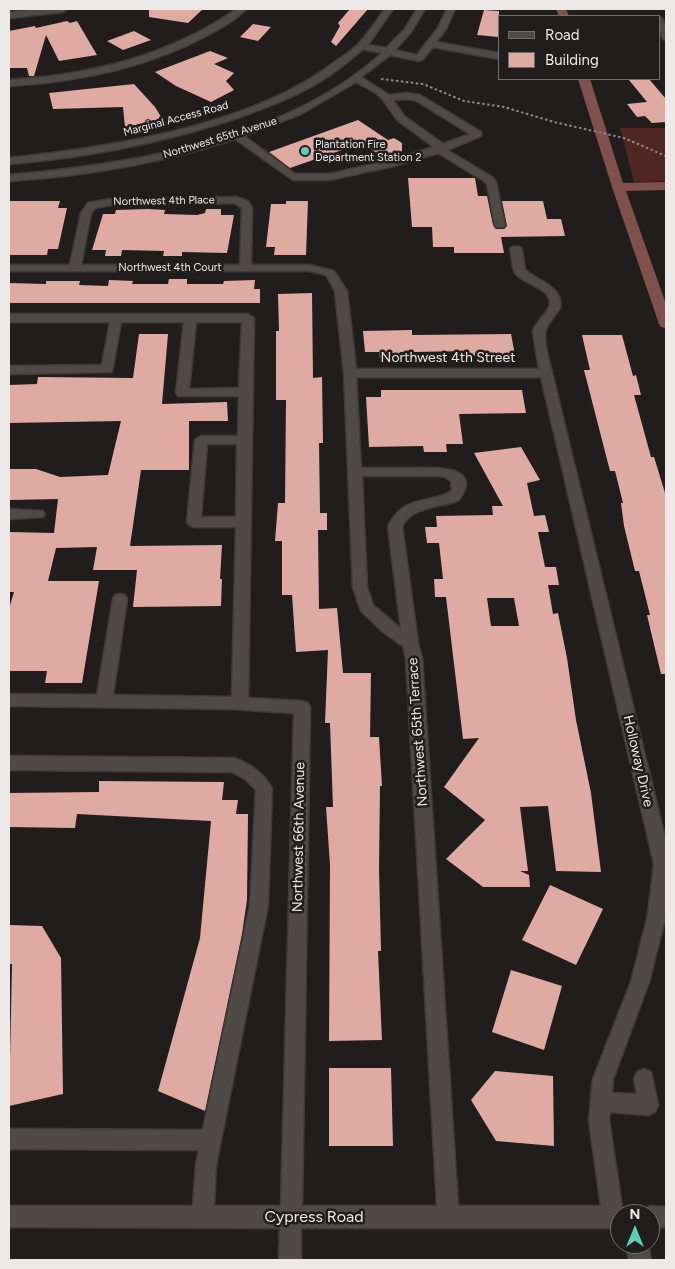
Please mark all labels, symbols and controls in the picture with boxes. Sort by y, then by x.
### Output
legend [498,15,660,80]
text: Road [545,26,580,44]
text: Building [545,51,599,69]
street label: Marginal Access Road [122,99,230,139]
street label: Northwest 65th Avenue [162,114,278,162]
place label: Plantation Fire Department Station 2 [315,138,422,164]
marker: Plantation Fire Department Station 2 [299,145,311,157]
street label: Northwest 4th Place [113,194,215,208]
street label: Northwest 4th Court [118,261,222,275]
street label: Northwest 4th Street [381,350,515,366]
street label: Northwest 65th Terrace [404,657,432,807]
street label: Holloway Drive [619,713,657,809]
street label: Northwest 66th Avenue [289,762,309,912]
north arrow [610,1204,660,1254]
text: N [630,1206,640,1223]
street label: Cypress Road [264,1207,364,1227]

